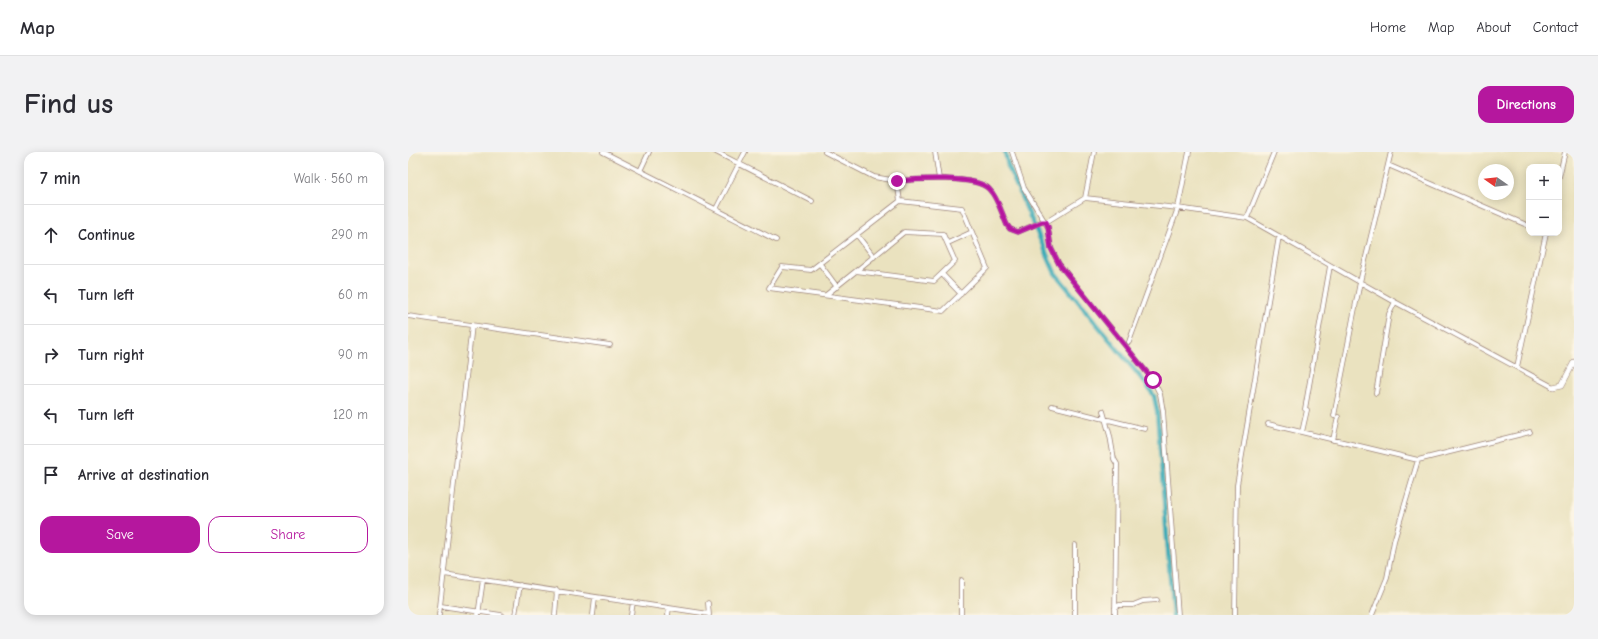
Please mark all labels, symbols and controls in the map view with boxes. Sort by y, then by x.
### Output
text: Map [20,17,55,39]
text: Home [1370,19,1406,36]
text: Map [1428,19,1454,36]
text: About [1476,19,1511,36]
text: Contact [1533,19,1578,36]
button: Directions [1478,86,1574,123]
text: Find us [24,88,113,120]
north arrow [1478,164,1514,200]
map controls [1526,164,1562,236]
button: + [1526,164,1562,200]
text: 7 min [40,169,81,188]
text: Walk · 560 m [294,171,368,186]
route end [888,172,906,190]
button: − [1526,200,1562,236]
icon: ahead [40,224,62,246]
text: Continue [78,226,135,244]
text: 290 m [331,227,368,242]
icon: left [40,284,62,306]
text: Turn left [78,286,134,304]
text: 60 m [338,287,368,302]
icon: right [40,344,62,366]
text: Turn right [78,346,144,364]
text: 90 m [338,347,368,362]
route start [1144,371,1162,389]
icon: left [40,404,62,426]
text: Turn left [78,406,134,424]
text: 120 m [333,407,368,422]
icon: arrive [40,464,62,486]
text: Arrive at destination [78,466,209,484]
button: Save [40,516,200,553]
button: Share [208,516,368,553]

